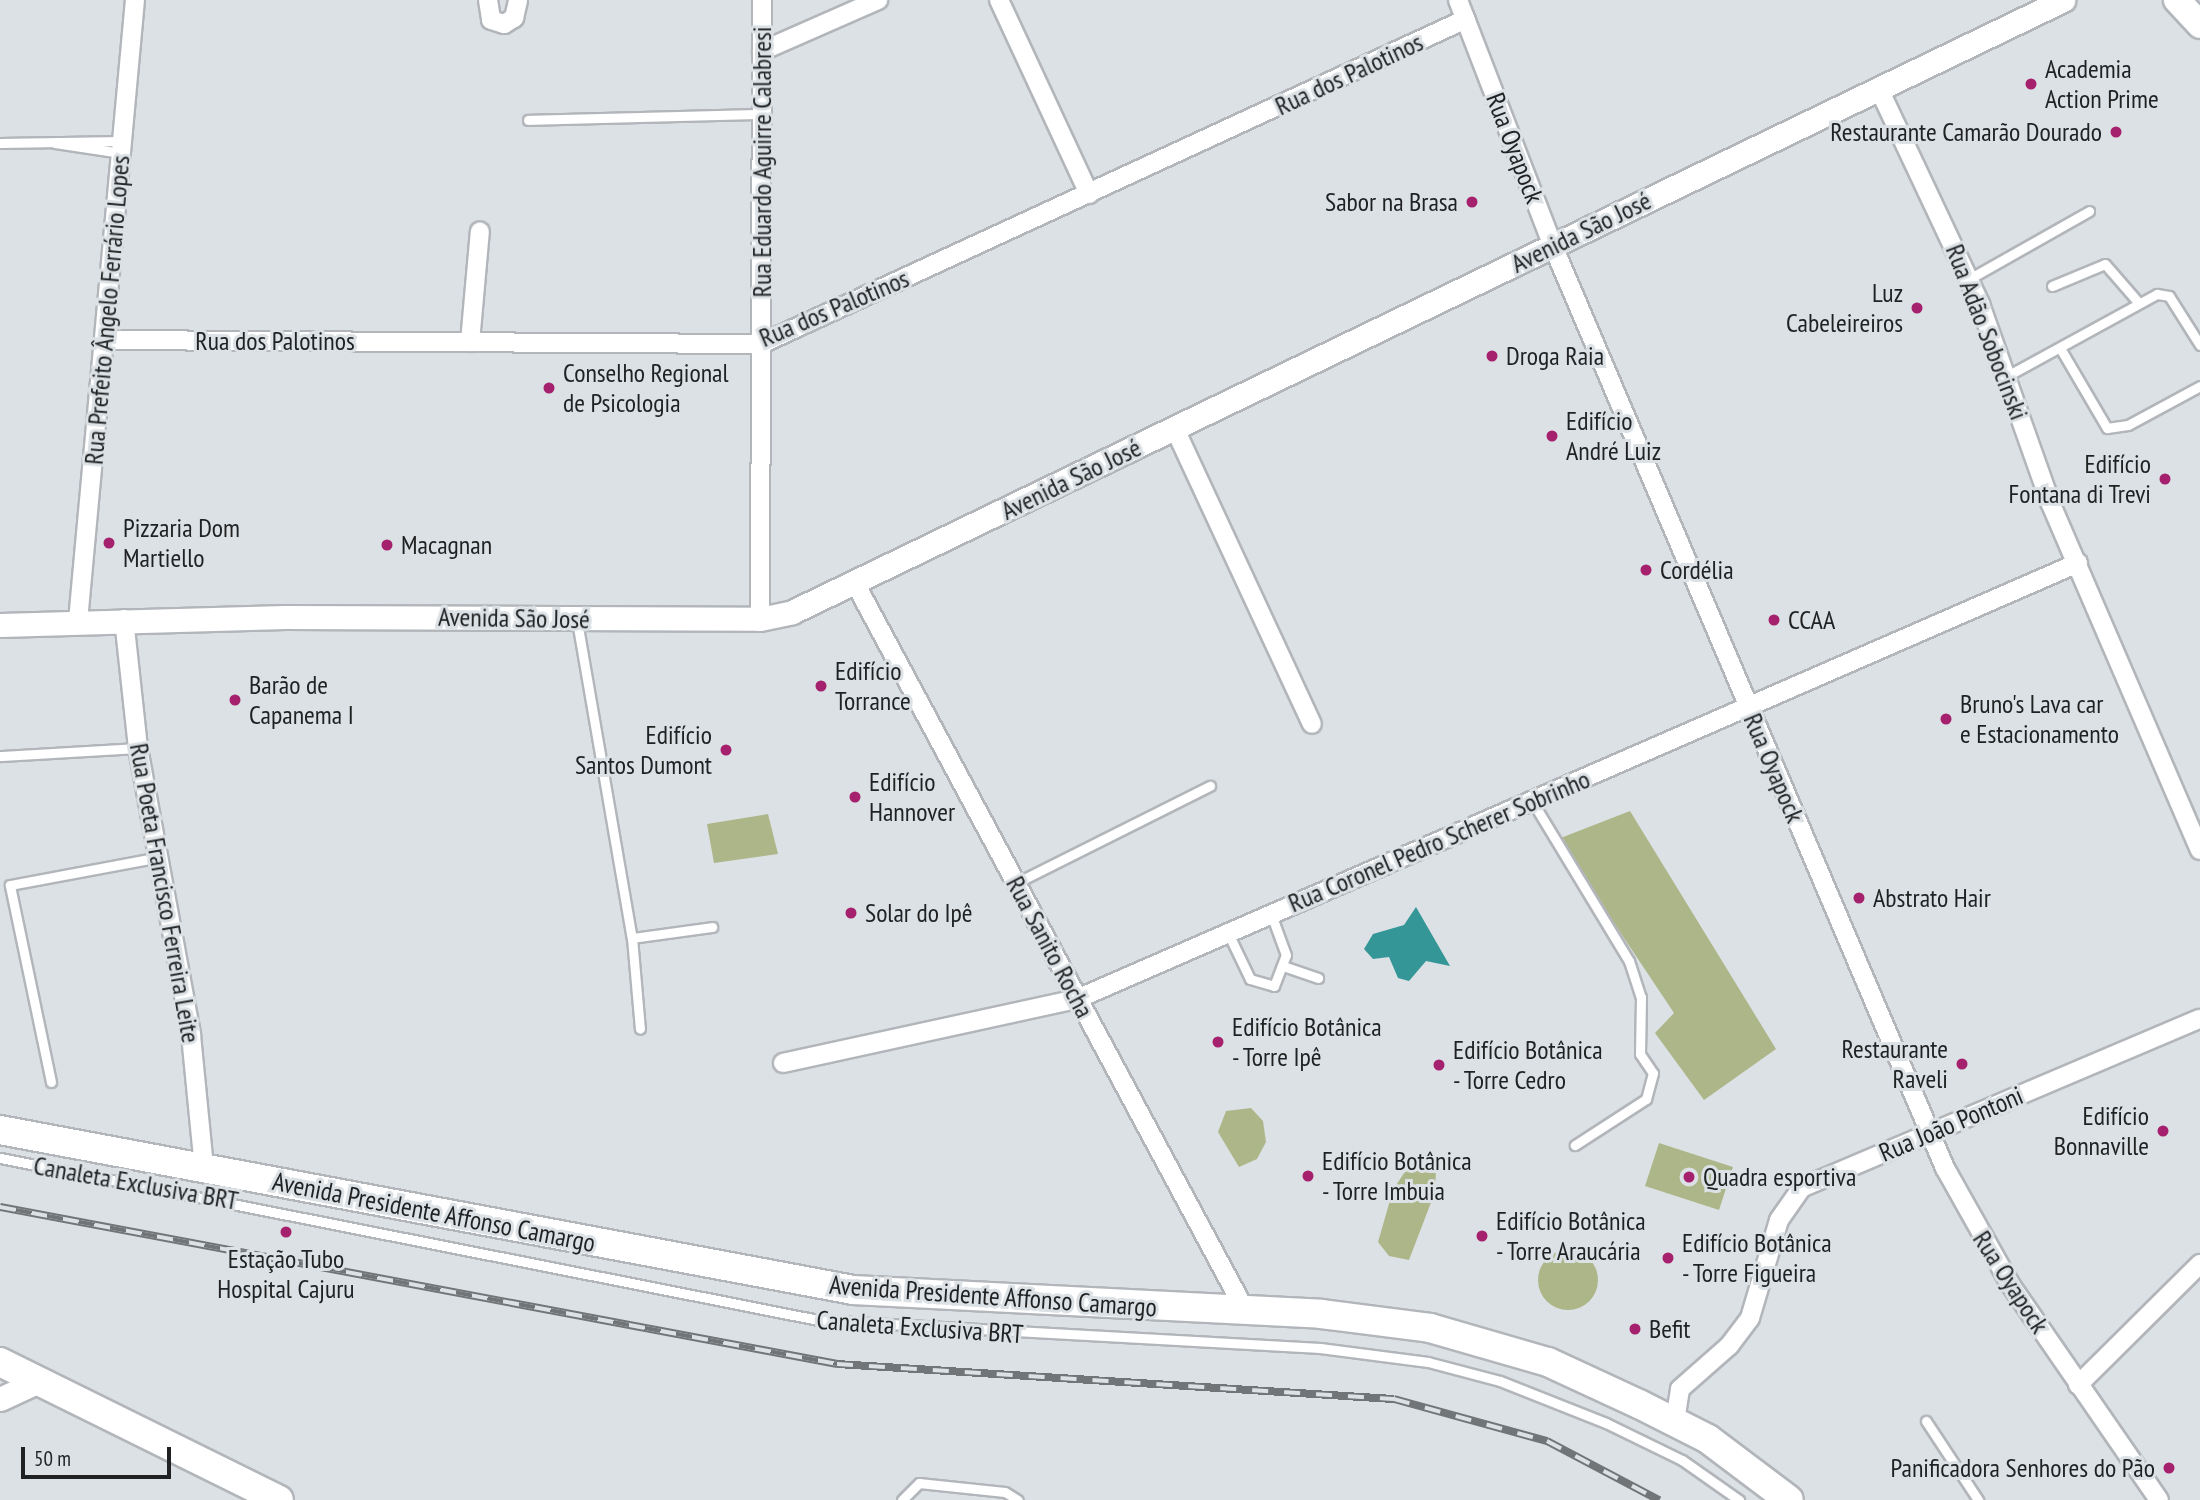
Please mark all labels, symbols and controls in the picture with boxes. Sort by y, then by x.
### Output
street label: Rua Eduardo Aguirre Calabresi [746,26,778,298]
street label: Rua dos Palotinos [1270,26,1428,122]
place label: Academia Action Prime [2045,53,2159,114]
marker: Academia Action Prime [2023,76,2039,92]
street label: Rua Oyapock [1480,88,1550,208]
place label: Restaurante Camarão Dourado [1830,116,2102,148]
marker: Restaurante Camarão Dourado [2108,124,2124,140]
street label: Rua Prefeito Ângelo Ferrário Lopes [78,154,136,466]
street label: Avenida São José [1506,185,1656,279]
place label: Sabor na Brasa [1325,186,1458,218]
marker: Sabor na Brasa [1464,194,1480,210]
street label: Rua Adão Sobocinski [1939,240,2035,424]
street label: Rua dos Palotinos [755,262,913,354]
place label: Luz Cabeleireiros [1786,277,1903,338]
marker: Luz Cabeleireiros [1909,300,1925,316]
street label: Rua dos Palotinos [195,325,355,357]
place label: Droga Raia [1506,340,1604,372]
marker: Droga Raia [1484,348,1500,364]
place label: Conselho Regional de Psicologia [563,357,729,418]
marker: Conselho Regional de Psicologia [541,380,557,396]
place label: Edifício André Luiz [1566,405,1661,466]
marker: Edifício André Luiz [1544,428,1560,444]
street label: Avenida São José [996,432,1146,526]
place label: Edifício Fontana di Trevi [2008,448,2151,510]
marker: Edifício Fontana di Trevi [2157,471,2173,487]
place label: Pizzaria Dom Martiello [123,512,240,574]
place label: Macagnan [401,529,492,561]
marker: Pizzaria Dom Martiello [101,535,117,551]
marker: Macagnan [379,537,395,553]
place label: Cordélia [1660,554,1734,586]
marker: Cordélia [1638,562,1654,578]
street label: Avenida São José [438,601,590,635]
place label: CCAA [1788,604,1835,636]
marker: CCAA [1766,612,1782,628]
place label: Edifício Torrance [835,655,911,716]
place label: Barão de Capanema I [249,669,354,730]
marker: Edifício Torrance [813,678,829,694]
place label: Bruno's Lava car e Estacionamento [1960,688,2119,750]
marker: Barão de Capanema I [227,692,243,708]
street label: Rua Oyapock [1737,709,1811,827]
marker: Bruno's Lava car e Estacionamento [1938,711,1954,727]
place label: Edifício Santos Dumont [575,719,712,780]
street label: Rua Poeta Francisco Ferreira Leite [123,741,207,1045]
marker: Edifício Santos Dumont [718,742,734,758]
street label: Rua Coronel Pedro Scherer Sobrinho [1284,763,1594,919]
place label: Edifício Hannover [869,766,955,828]
marker: Edifício Hannover [847,789,863,805]
street label: Rua Sanito Rocha [1000,871,1100,1023]
place label: Abstrato Hair [1873,882,1991,914]
marker: Abstrato Hair [1851,890,1867,906]
place label: Solar do Ipê [865,897,973,929]
marker: Solar do Ipê [843,905,859,921]
place label: Edifício Botânica - Torre Ipê [1232,1011,1382,1072]
place label: Restaurante Raveli [1842,1033,1948,1094]
marker: Edifício Botânica - Torre Ipê [1210,1034,1226,1050]
place label: Edifício Botânica - Torre Cedro [1453,1034,1603,1096]
marker: Restaurante Raveli [1954,1056,1970,1072]
marker: Edifício Botânica - Torre Cedro [1431,1057,1447,1073]
street label: Rua João Pontoni [1874,1080,2028,1168]
place label: Edifício Bonnaville [2054,1100,2149,1162]
marker: Edifício Bonnaville [2155,1123,2171,1139]
place label: Edifício Botânica - Torre Imbuia [1322,1145,1472,1206]
street label: Canaleta Exclusiva BRT [31,1150,241,1216]
place label: Quadra esportiva [1703,1161,1856,1193]
street label: Avenida Presidente Affonso Camargo [270,1165,598,1259]
marker: Edifício Botânica - Torre Imbuia [1300,1168,1316,1184]
marker: Quadra esportiva [1681,1169,1697,1185]
place label: Edifício Botânica - Torre Araucária [1496,1205,1646,1266]
marker: Estação Tubo Hospital Cajuru [278,1224,294,1240]
street label: Rua Oyapock [1966,1225,2056,1339]
place label: Edifício Botânica - Torre Figueira [1682,1227,1832,1288]
marker: Edifício Botânica - Torre Araucária [1474,1228,1490,1244]
place label: Estação Tubo Hospital Cajuru [217,1243,355,1304]
marker: Edifício Botânica - Torre Figueira [1660,1250,1676,1266]
street label: Avenida Presidente Affonso Camargo [828,1269,1158,1323]
street label: Canaleta Exclusiva BRT [816,1304,1024,1350]
place label: Befit [1649,1313,1690,1345]
marker: Befit [1627,1321,1643,1337]
scale bar [24,1434,175,1478]
text: 50 m [34,1445,71,1472]
place label: Panificadora Senhores do Pão [1891,1452,2155,1484]
marker: Panificadora Senhores do Pão [2161,1460,2177,1476]

